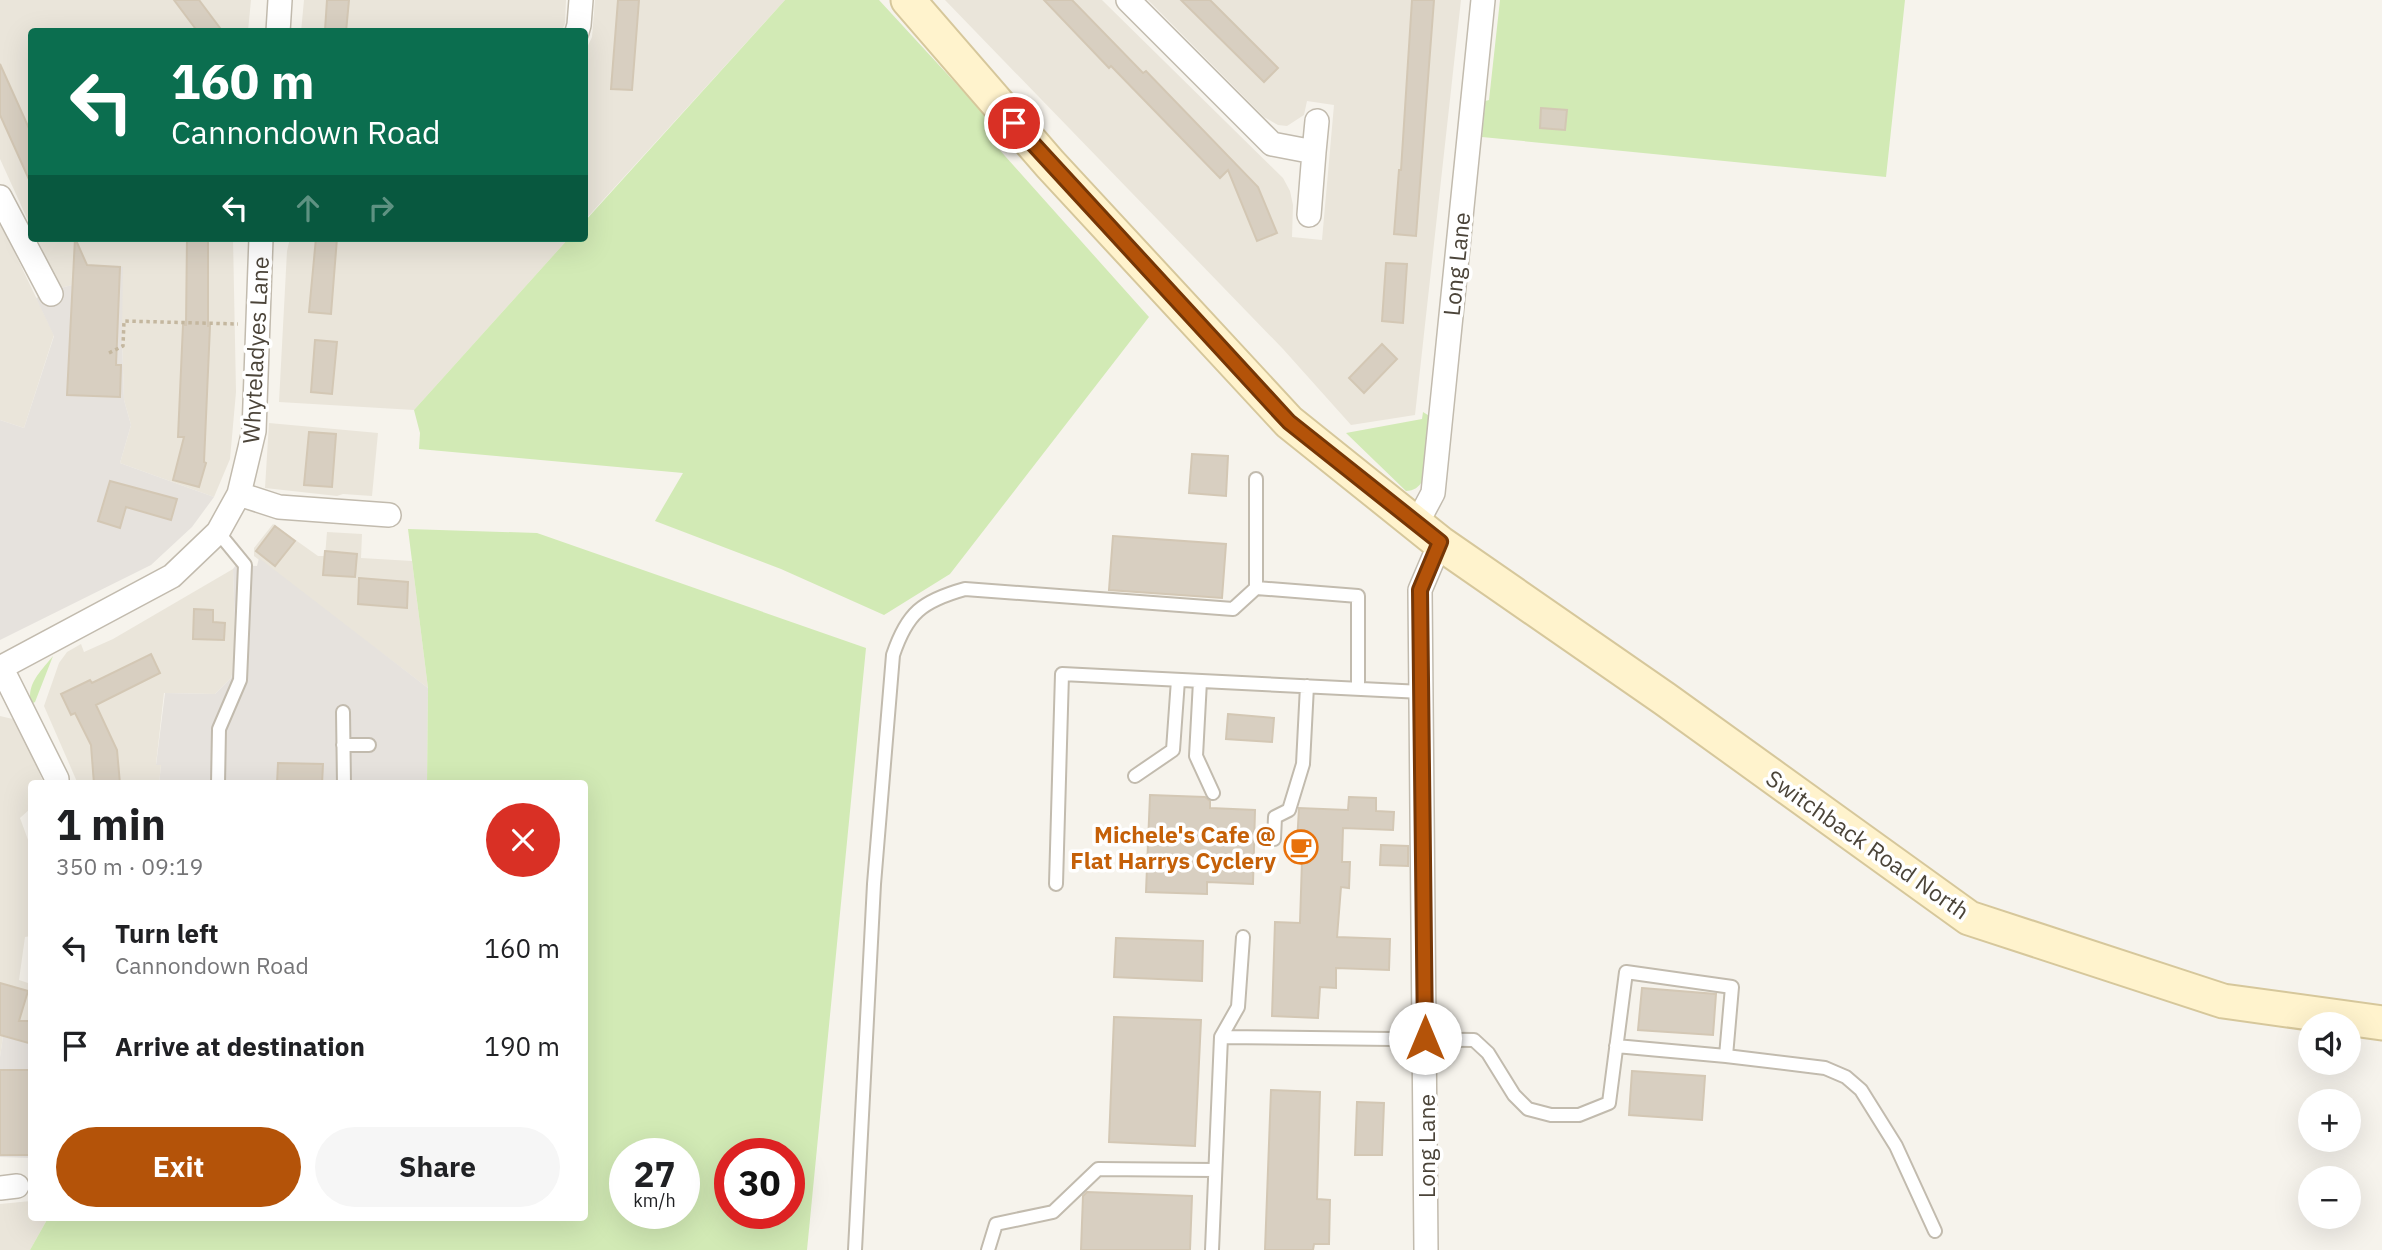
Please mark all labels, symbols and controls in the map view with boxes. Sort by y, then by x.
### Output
text: 160 m [171,49,315,112]
icon: left [56,56,147,147]
pin [984,93,1044,153]
icon: arrive [995,104,1033,142]
text: Cannondown Road [171,111,441,153]
icon: left [216,189,254,227]
icon: ahead [289,189,327,227]
icon: right [362,189,400,227]
street label: Long Lane [1436,211,1476,317]
street label: Whyteladyes Lane [235,256,275,444]
street label: Switchback Road North [1761,763,1975,925]
text: 1 min [56,797,166,852]
button: close [486,803,560,877]
place label: Michele's Cafe @ Flat Harrys Cyclery [1070,819,1277,875]
cafe icon: Michele's Cafe @ Flat Harrys Cyclery [1282,828,1320,866]
text: 350 m · 09:19 [56,851,203,881]
text: Turn left [115,916,218,950]
icon: left [56,929,94,967]
text: 160 m [484,931,560,965]
text: Cannondown Road [115,950,309,980]
position arrow [1388,1001,1462,1075]
map controls [2298,1012,2361,1229]
button: sound [2298,1012,2361,1075]
icon: arrive [56,1027,94,1065]
text: Arrive at destination [115,1029,365,1063]
text: 190 m [484,1029,560,1063]
button: + [2298,1089,2361,1152]
street label: Long Lane [1411,1094,1441,1198]
button: Exit [56,1127,301,1207]
button: Share [315,1127,560,1207]
speed limit sign: 30 [714,1138,805,1229]
text: 27 [633,1151,676,1197]
button: − [2298,1166,2361,1229]
text: km/h [633,1189,676,1212]

